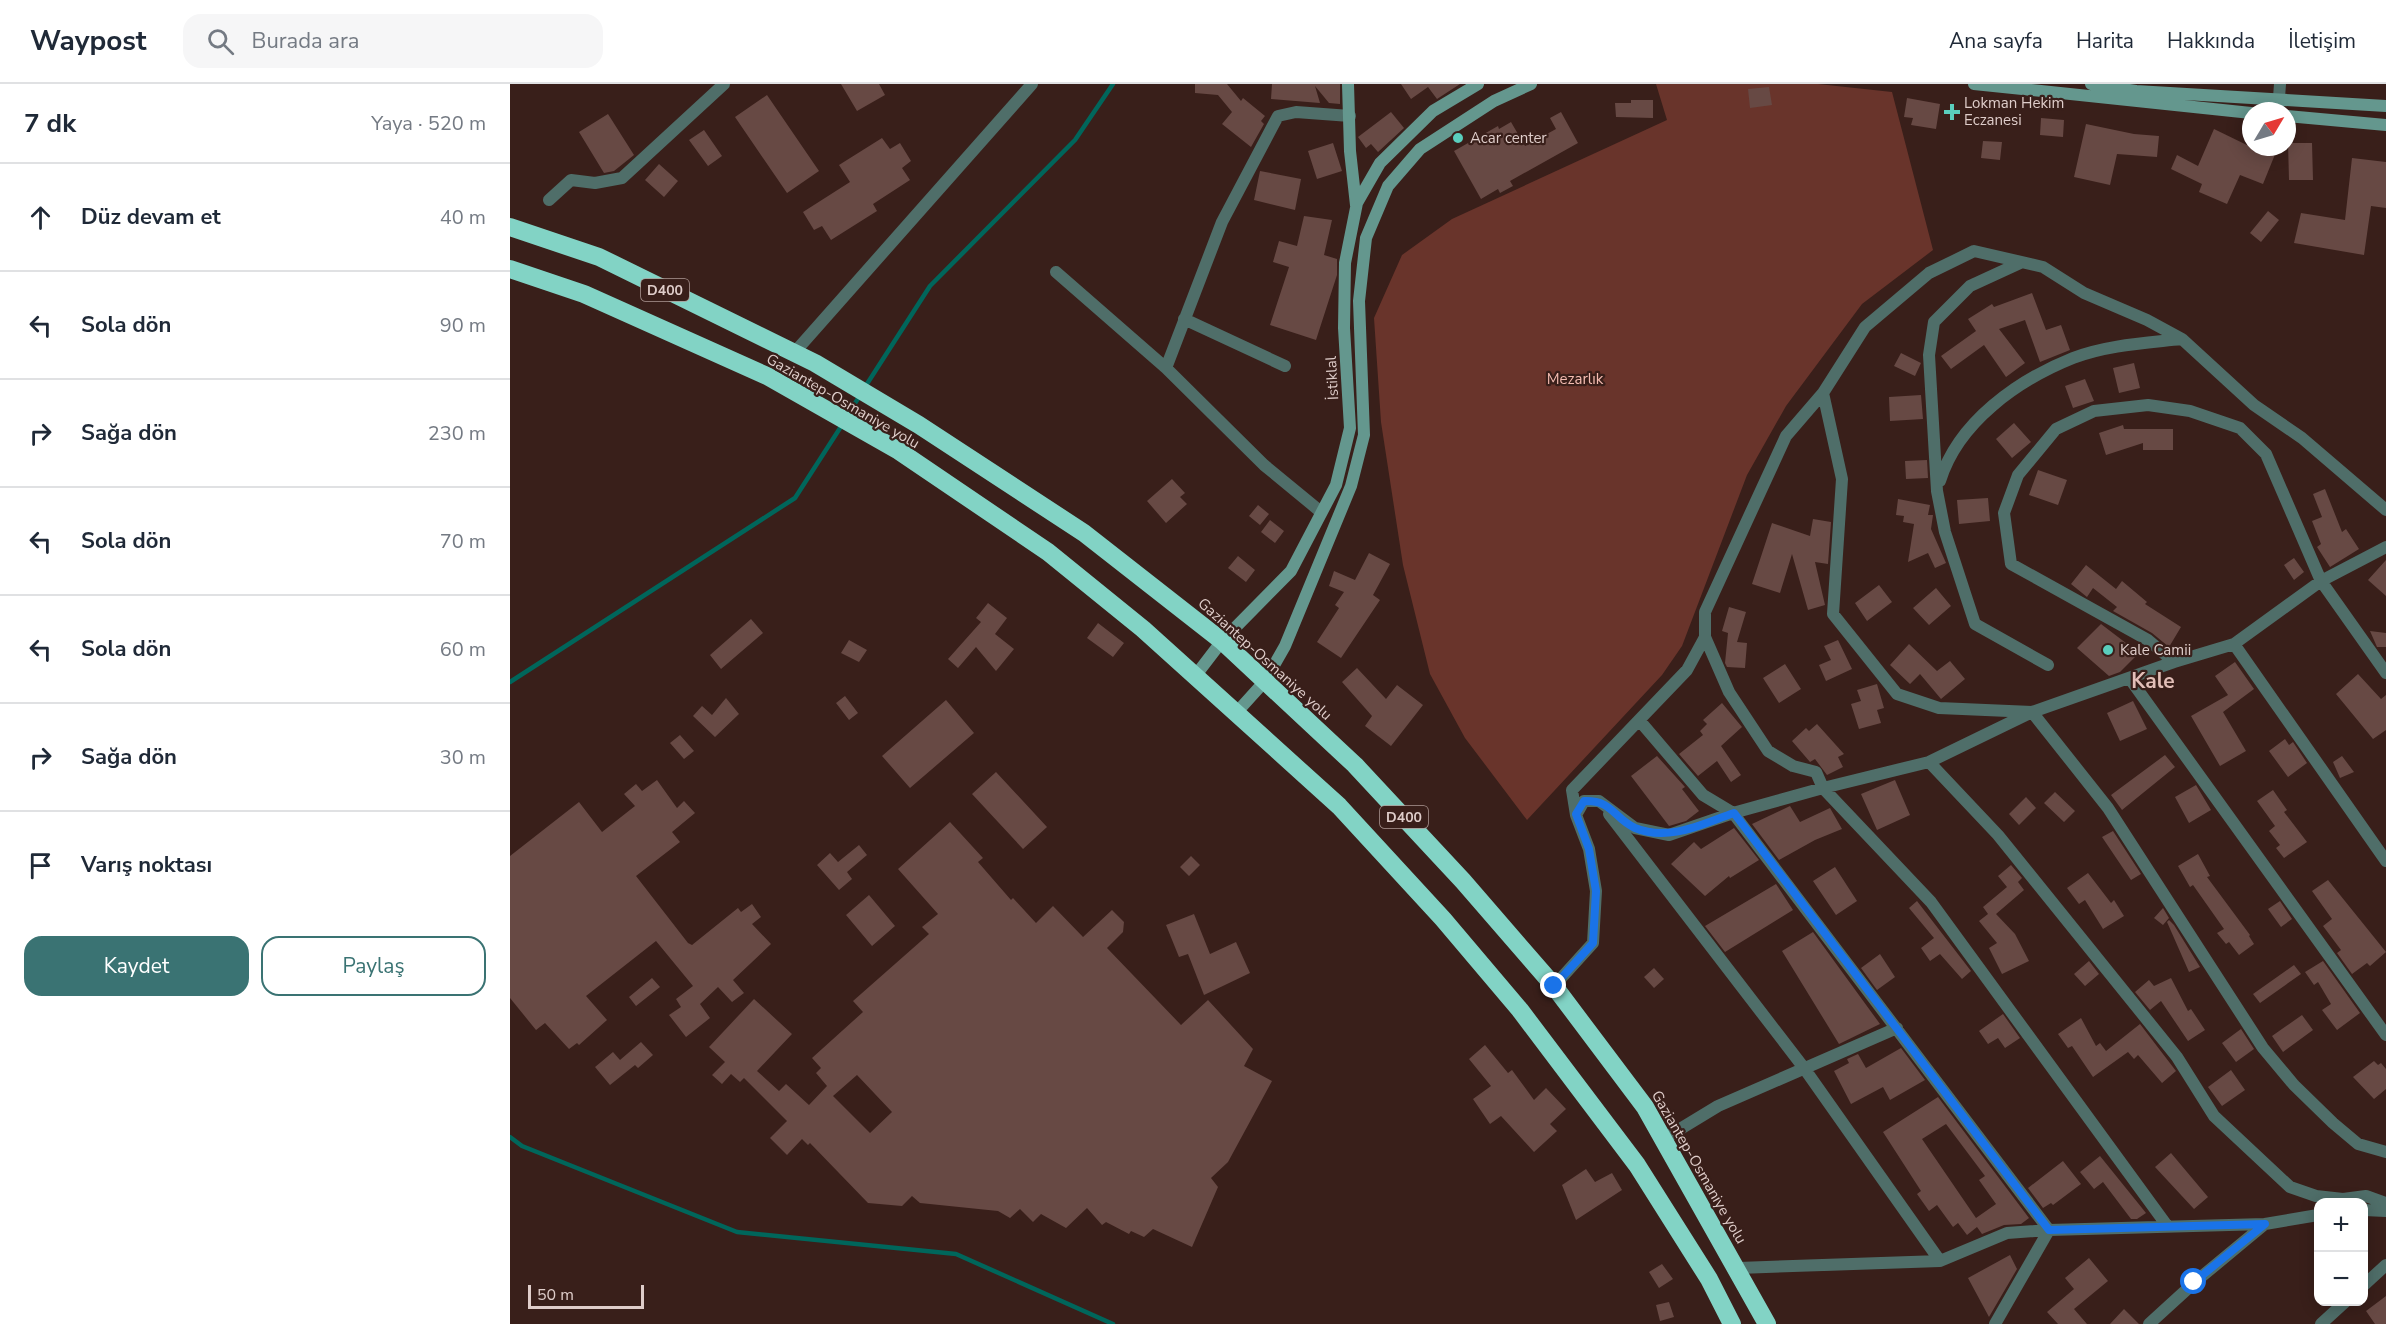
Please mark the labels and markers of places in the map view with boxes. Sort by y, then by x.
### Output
place label: Lokman Hekim Eczanesi [1964,93,2064,130]
marker: Lokman Hekim Eczanesi [1945,105,1959,119]
place label: Acar center [1470,128,1547,148]
marker: Acar center [1451,131,1465,145]
place label: Kale Camii [2120,640,2191,660]
marker: Kale Camii [2101,643,2115,657]

